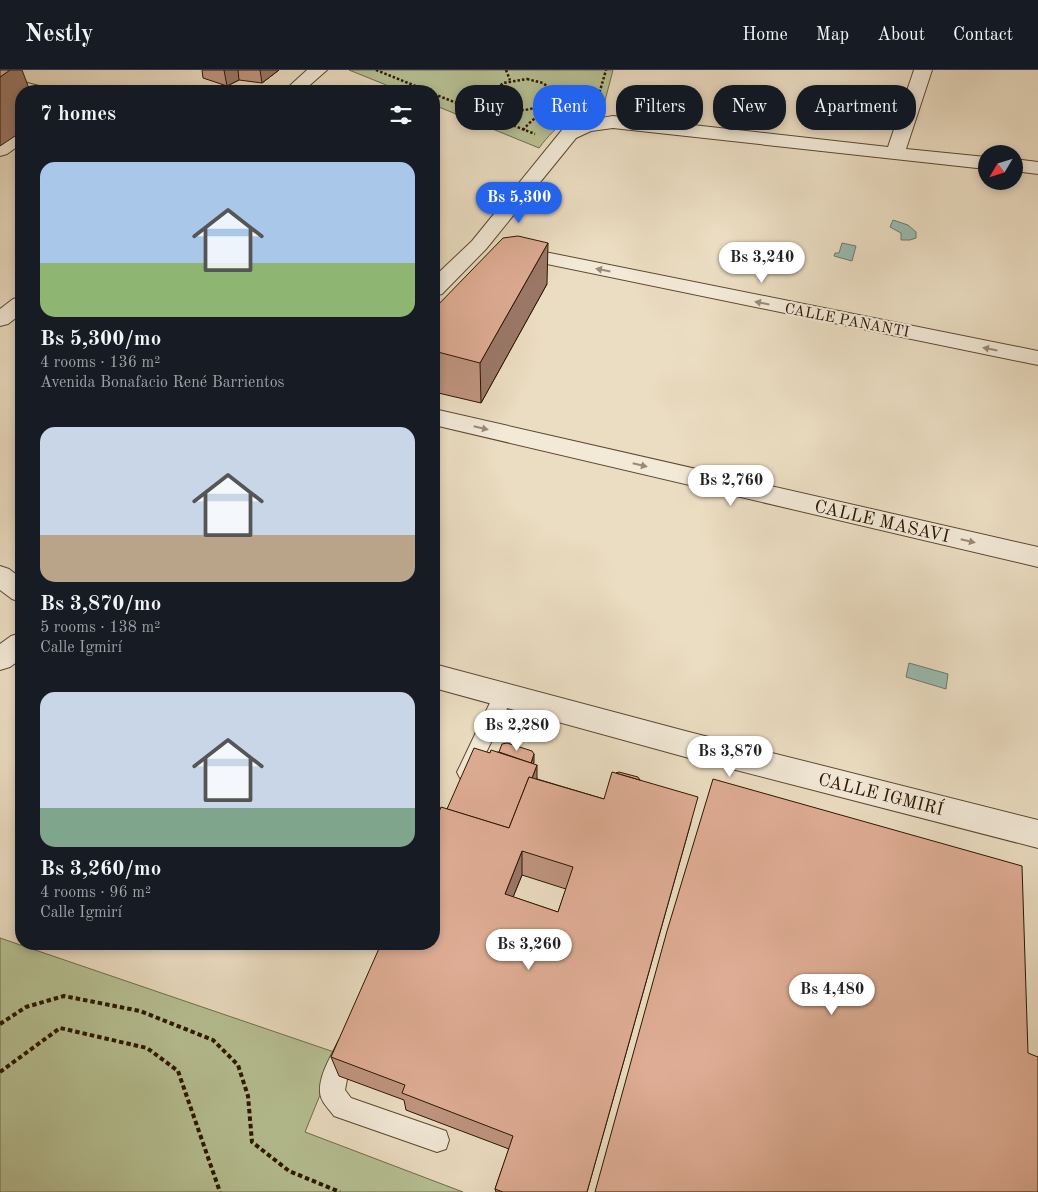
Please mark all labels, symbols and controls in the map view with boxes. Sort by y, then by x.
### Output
text: Nestly [25,23,94,47]
text: Home [742,26,788,44]
text: Map [816,26,849,44]
text: About [877,26,925,44]
text: Contact [953,26,1013,44]
chip: Buy [455,85,523,130]
chip: Rent [533,85,606,130]
chip: Filters [616,85,703,130]
chip: New [713,85,786,130]
chip: Apartment [796,85,916,130]
icon: filters [387,101,415,129]
text: 7 homes [40,104,116,125]
north arrow [978,145,1022,190]
map controls [978,145,1023,190]
pin: Bs 5,300 [467,182,571,224]
text: Bs 5,300 [487,190,551,206]
icon: home [183,195,273,285]
pin: Bs 3,240 [710,242,814,284]
text: Bs 3,240 [730,250,794,266]
one-way arrow [595,266,611,274]
one-way arrow [754,298,770,306]
street label: CALLE PANANTI [783,302,910,341]
text: Bs 5,300/mo [40,329,161,350]
one-way arrow [982,344,998,352]
text: 4 rooms · 136 m² [40,355,160,371]
text: Avenida Bonafacio René Barrientos [40,375,285,391]
one-way arrow [474,424,489,432]
icon: home [183,460,273,550]
one-way arrow [632,461,647,469]
pin: Bs 2,760 [679,464,783,507]
text: Bs 2,760 [699,473,763,489]
street label: CALLE MASAVI [813,498,951,546]
one-way arrow [961,537,976,545]
text: Bs 3,870/mo [40,594,161,615]
text: 5 rooms · 138 m² [40,620,160,636]
text: Calle Igmirí [40,640,122,656]
pin: Bs 2,280 [465,710,569,752]
text: Bs 2,280 [485,718,549,734]
icon: home [183,725,273,815]
pin: Bs 3,870 [678,736,782,778]
text: Bs 3,870 [698,744,762,760]
street label: CALLE IGMIRÍ [816,767,946,819]
text: Bs 3,260/mo [40,859,161,880]
text: 4 rooms · 96 m² [40,885,151,901]
text: Calle Igmirí [40,905,122,921]
pin: Bs 3,260 [477,928,581,971]
text: Bs 3,260 [497,937,561,953]
pin: Bs 4,480 [780,974,884,1016]
text: Bs 4,480 [800,982,864,998]

